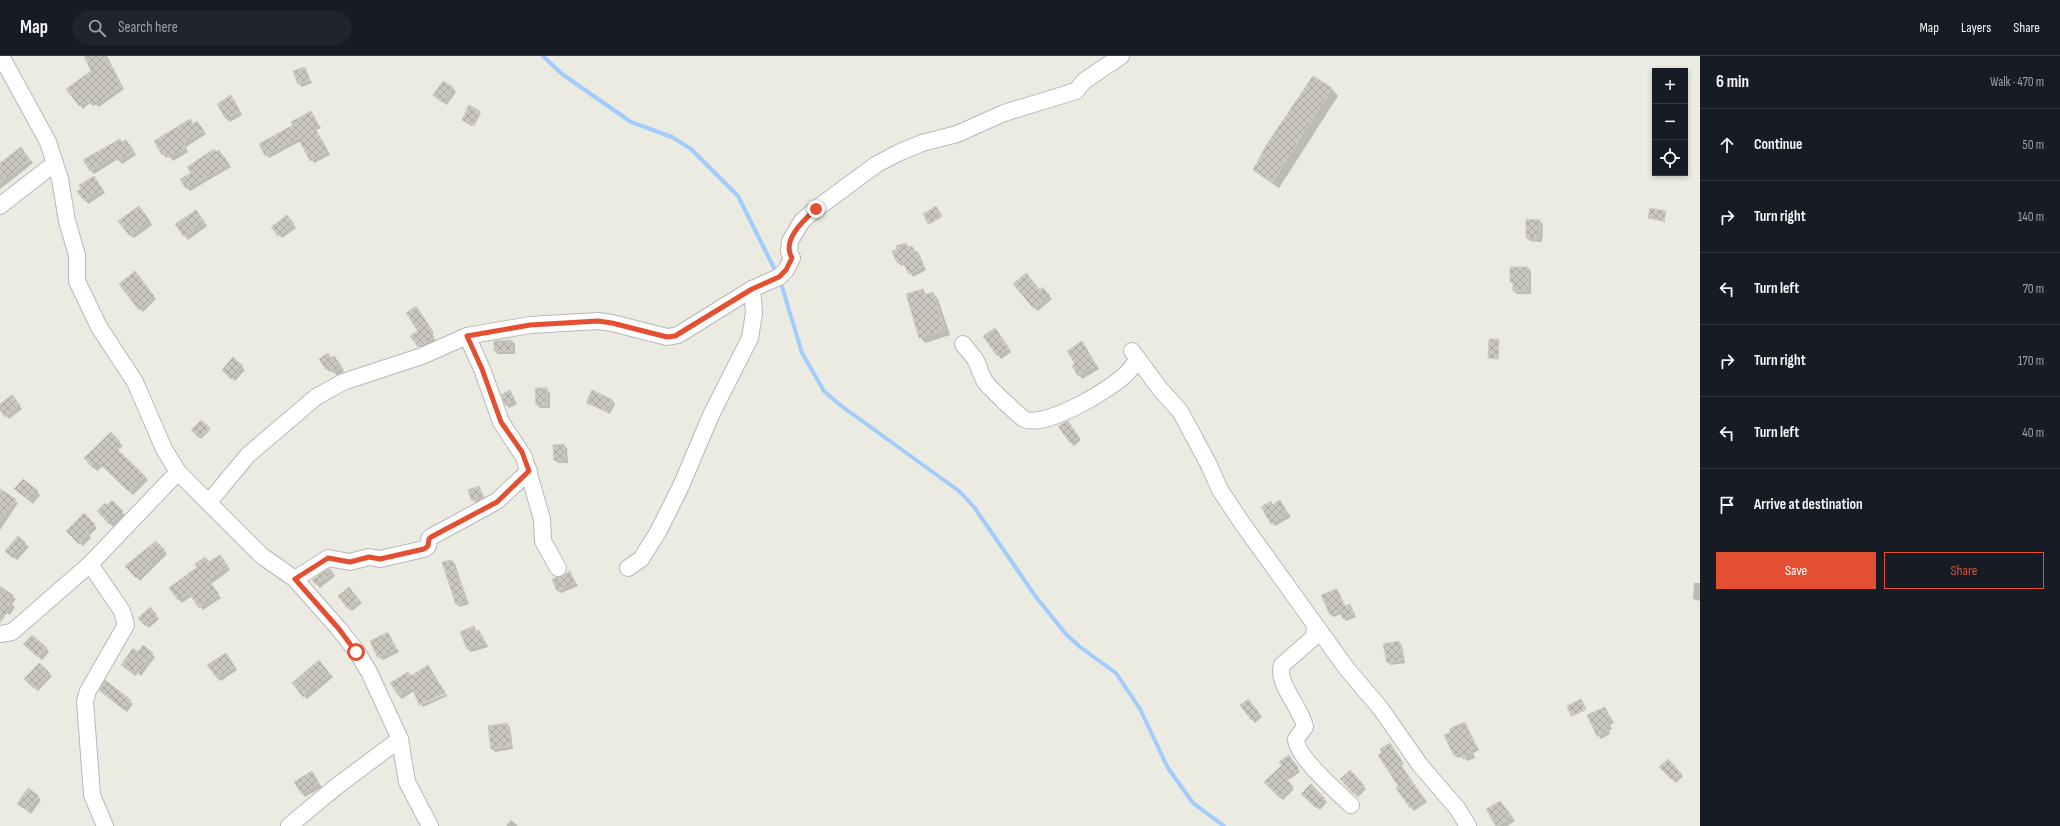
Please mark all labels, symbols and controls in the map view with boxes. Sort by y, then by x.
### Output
search box [72,10,352,46]
text: Map [20,16,48,39]
icon: search [86,17,108,39]
text: Search here [118,18,178,37]
text: Map [1919,19,1939,36]
text: Layers [1961,19,1991,36]
text: Share [2013,19,2040,36]
map controls [1652,68,1688,176]
button: + [1652,68,1688,104]
text: 6 min [1716,72,1749,92]
text: Walk · 470 m [1990,74,2044,90]
button: − [1652,104,1688,140]
icon: ahead [1716,134,1738,156]
text: Continue [1754,135,1803,154]
text: 50 m [2023,137,2044,153]
button: locate [1652,140,1688,176]
route end [807,200,825,218]
icon: right [1716,206,1738,228]
text: Turn right [1754,207,1806,226]
text: 140 m [2018,209,2044,225]
icon: left [1716,278,1738,300]
text: Turn left [1754,279,1799,298]
text: 70 m [2023,281,2044,297]
icon: right [1716,350,1738,372]
text: Turn right [1754,351,1806,370]
text: 170 m [2018,353,2044,369]
icon: left [1716,422,1738,444]
text: Turn left [1754,423,1799,442]
text: 40 m [2022,425,2044,441]
icon: arrive [1716,494,1738,516]
text: Arrive at destination [1754,495,1863,514]
button: Save [1716,552,1876,589]
button: Share [1884,552,2044,589]
route start [347,643,365,661]

